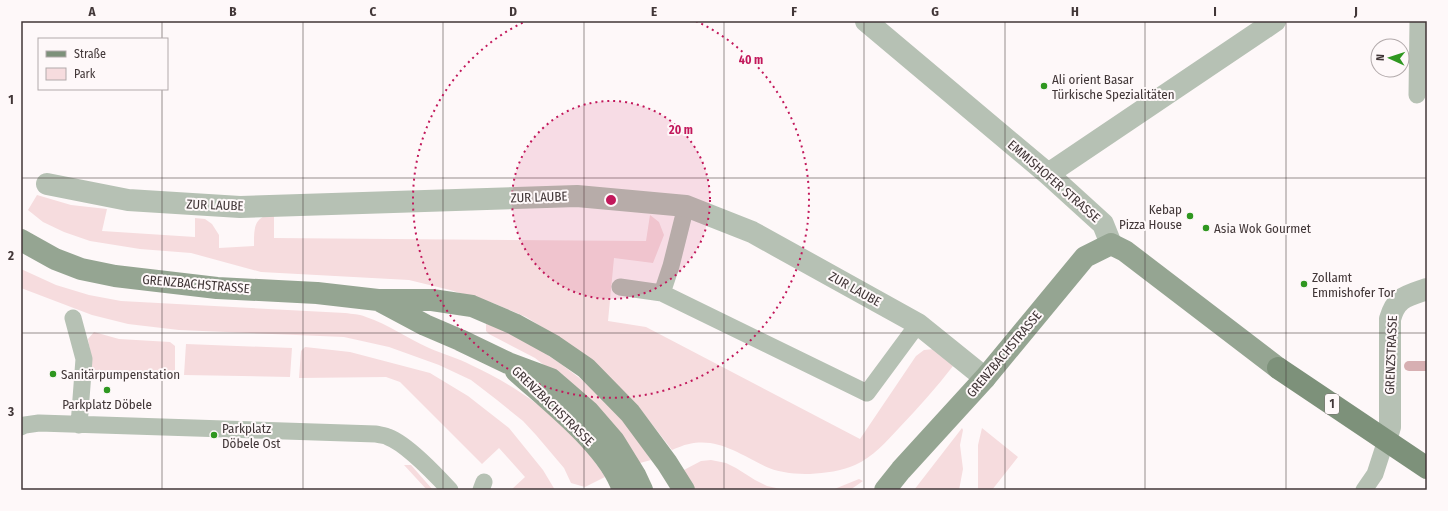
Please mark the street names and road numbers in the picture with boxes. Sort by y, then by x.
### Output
street label: EMMISHOFER STRASSE [1005,137,1103,225]
street label: ZUR LAUBE [510,189,568,205]
street label: ZUR LAUBE [186,197,244,213]
street label: ZUR LAUBE [826,269,884,309]
street label: GRENZBACHSTRASSE [142,272,250,296]
street label: GRENZBACHSTRASSE [964,308,1044,400]
street label: GRENZSTRASSE [1382,315,1400,395]
street label: GRENZBACHSTRASSE [509,363,597,449]
road number: 1 [1325,394,1339,414]

